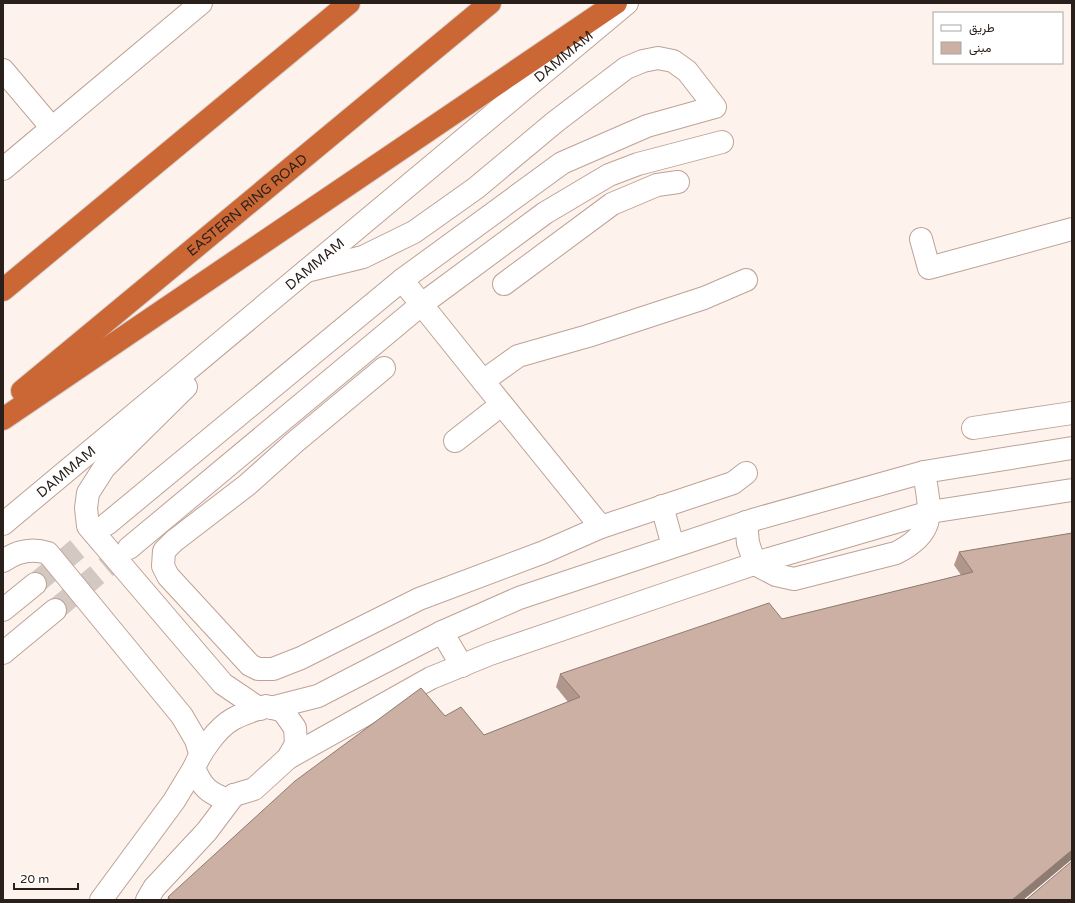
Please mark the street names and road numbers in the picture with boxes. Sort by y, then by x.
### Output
street label: DAMMAM [530,27,596,86]
street label: EASTERN RING ROAD [183,150,310,259]
street label: DAMMAM [282,234,348,293]
street label: DAMMAM [33,442,99,501]

